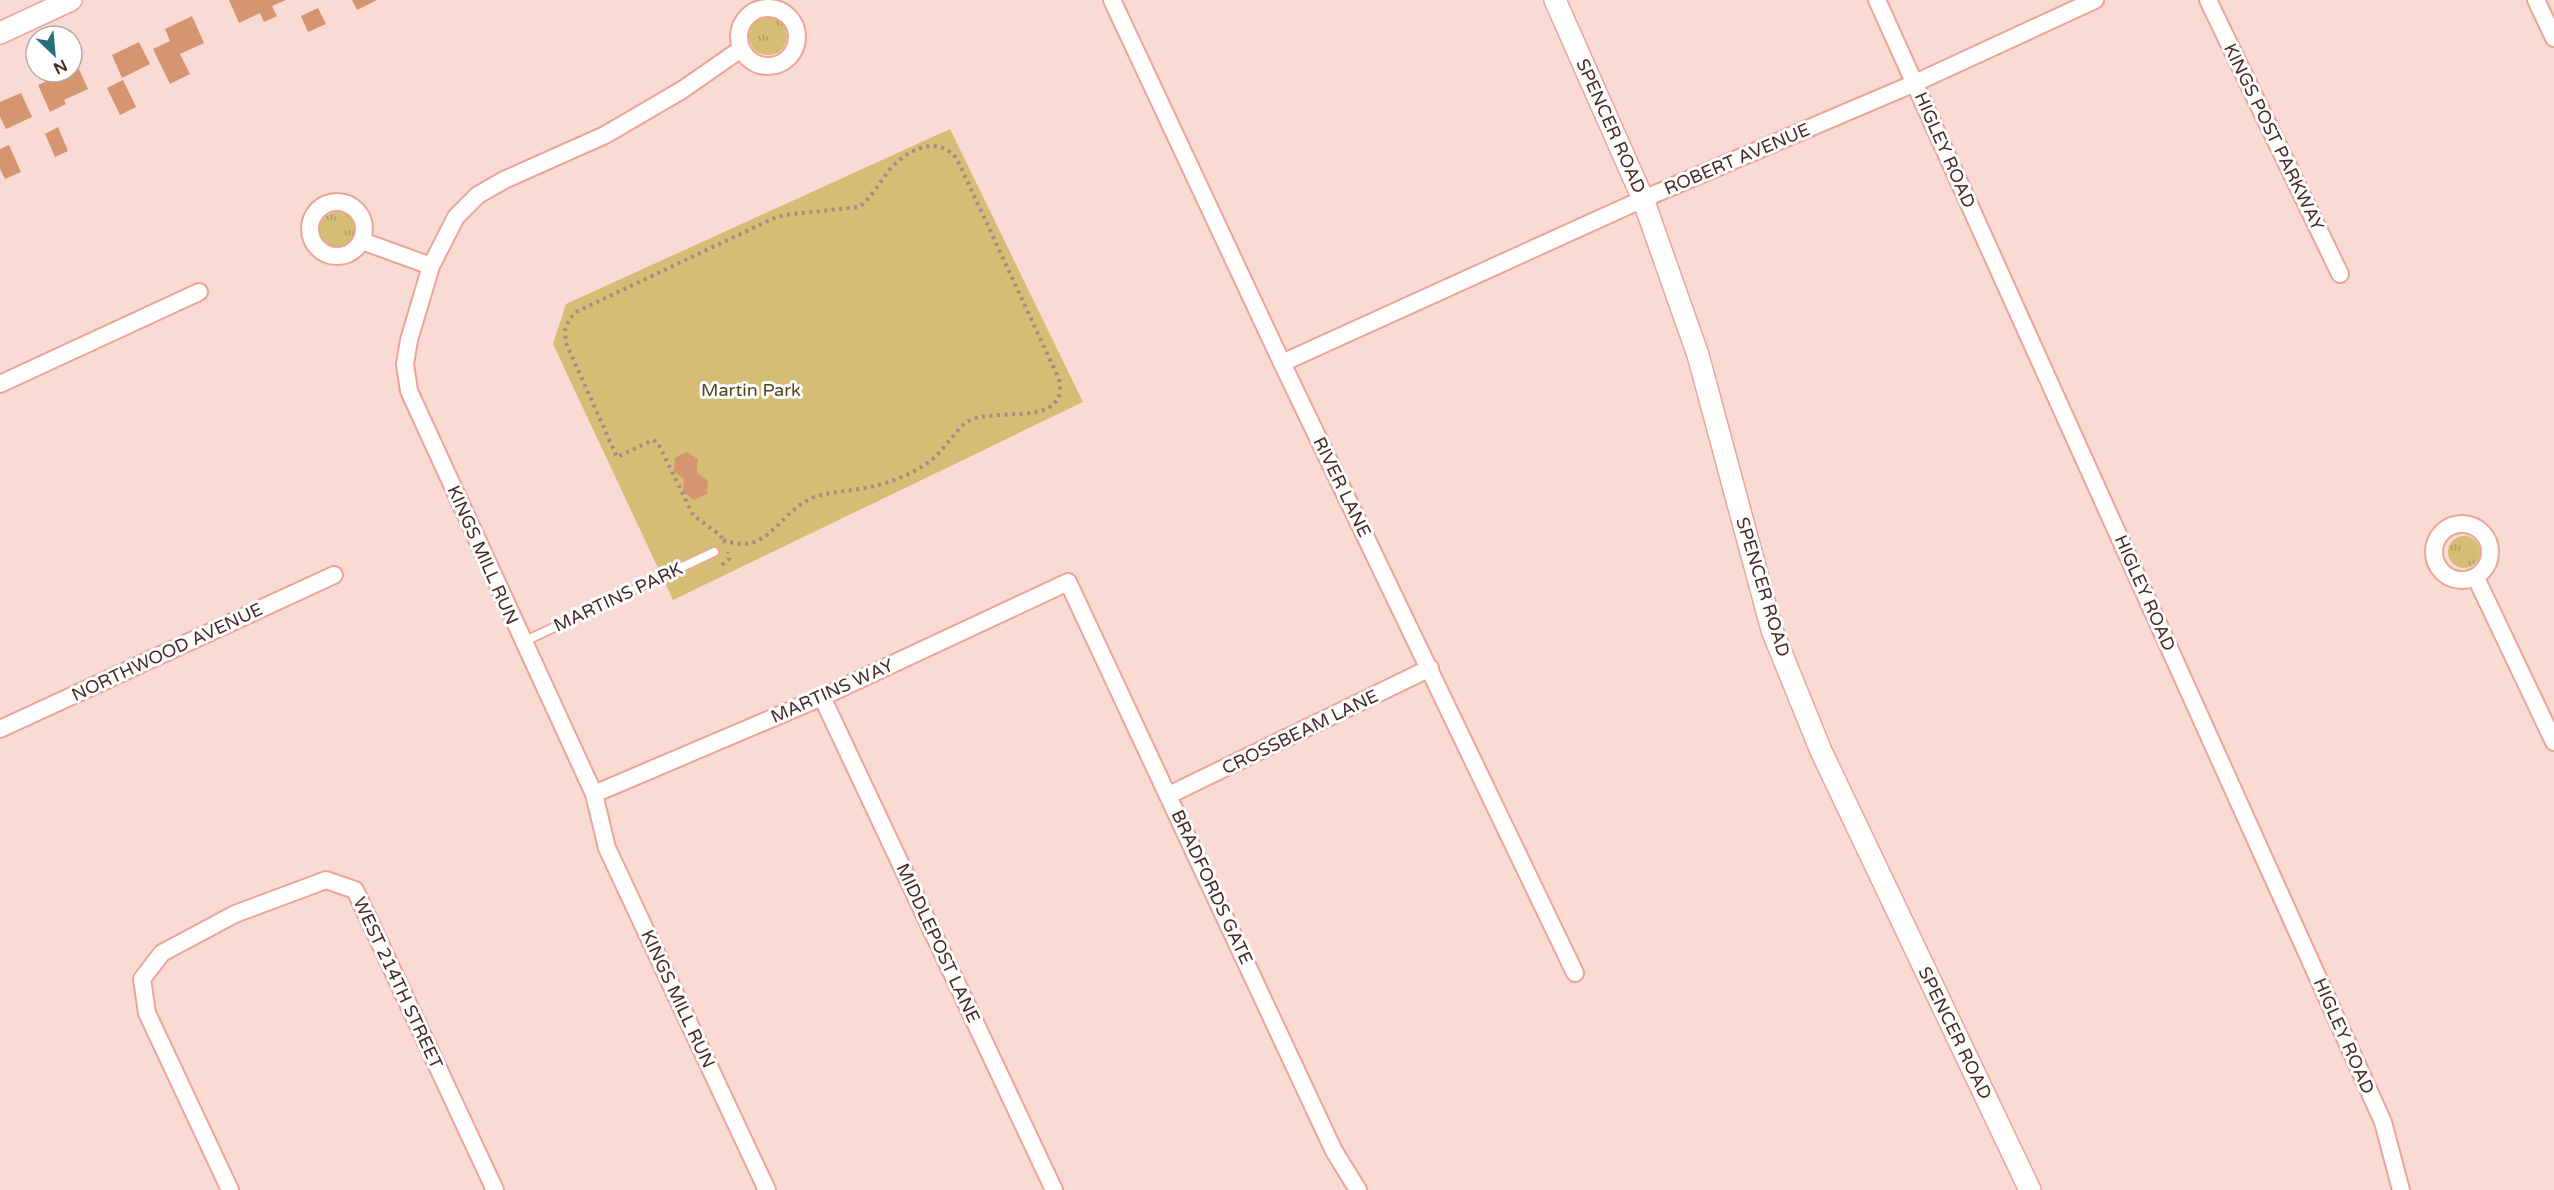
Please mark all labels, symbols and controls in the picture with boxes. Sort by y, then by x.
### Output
north arrow [24,24,84,84]
street label: KINGS POST PARKWAY [2219,40,2329,235]
text: N [50,55,70,78]
street label: SPENCER ROAD [1572,55,1650,197]
street label: HIGLEY ROAD [1910,89,1980,211]
street label: ROBERT AVENUE [1661,118,1813,200]
park label: Martin Park [701,379,801,401]
street label: RIVER LANE [1308,433,1376,541]
street label: KINGS MILL RUN [442,482,524,628]
street label: SPENCER ROAD [1731,515,1795,659]
street label: HIGLEY ROAD [2110,532,2180,654]
street label: MARTINS PARK [550,558,686,636]
street label: NORTHWOOD AVENUE [68,598,266,706]
street label: MARTINS WAY [767,654,897,728]
street label: CROSSBEAM LANE [1218,685,1382,779]
street label: BRADFORDS GATE [1167,806,1257,968]
street label: MIDDLEPOST LANE [891,860,985,1026]
street label: WEST 214TH STREET [349,894,448,1072]
street label: KINGS MILL RUN [636,926,720,1072]
street label: SPENCER ROAD [1913,963,1997,1103]
street label: HIGLEY ROAD [2309,975,2379,1097]

